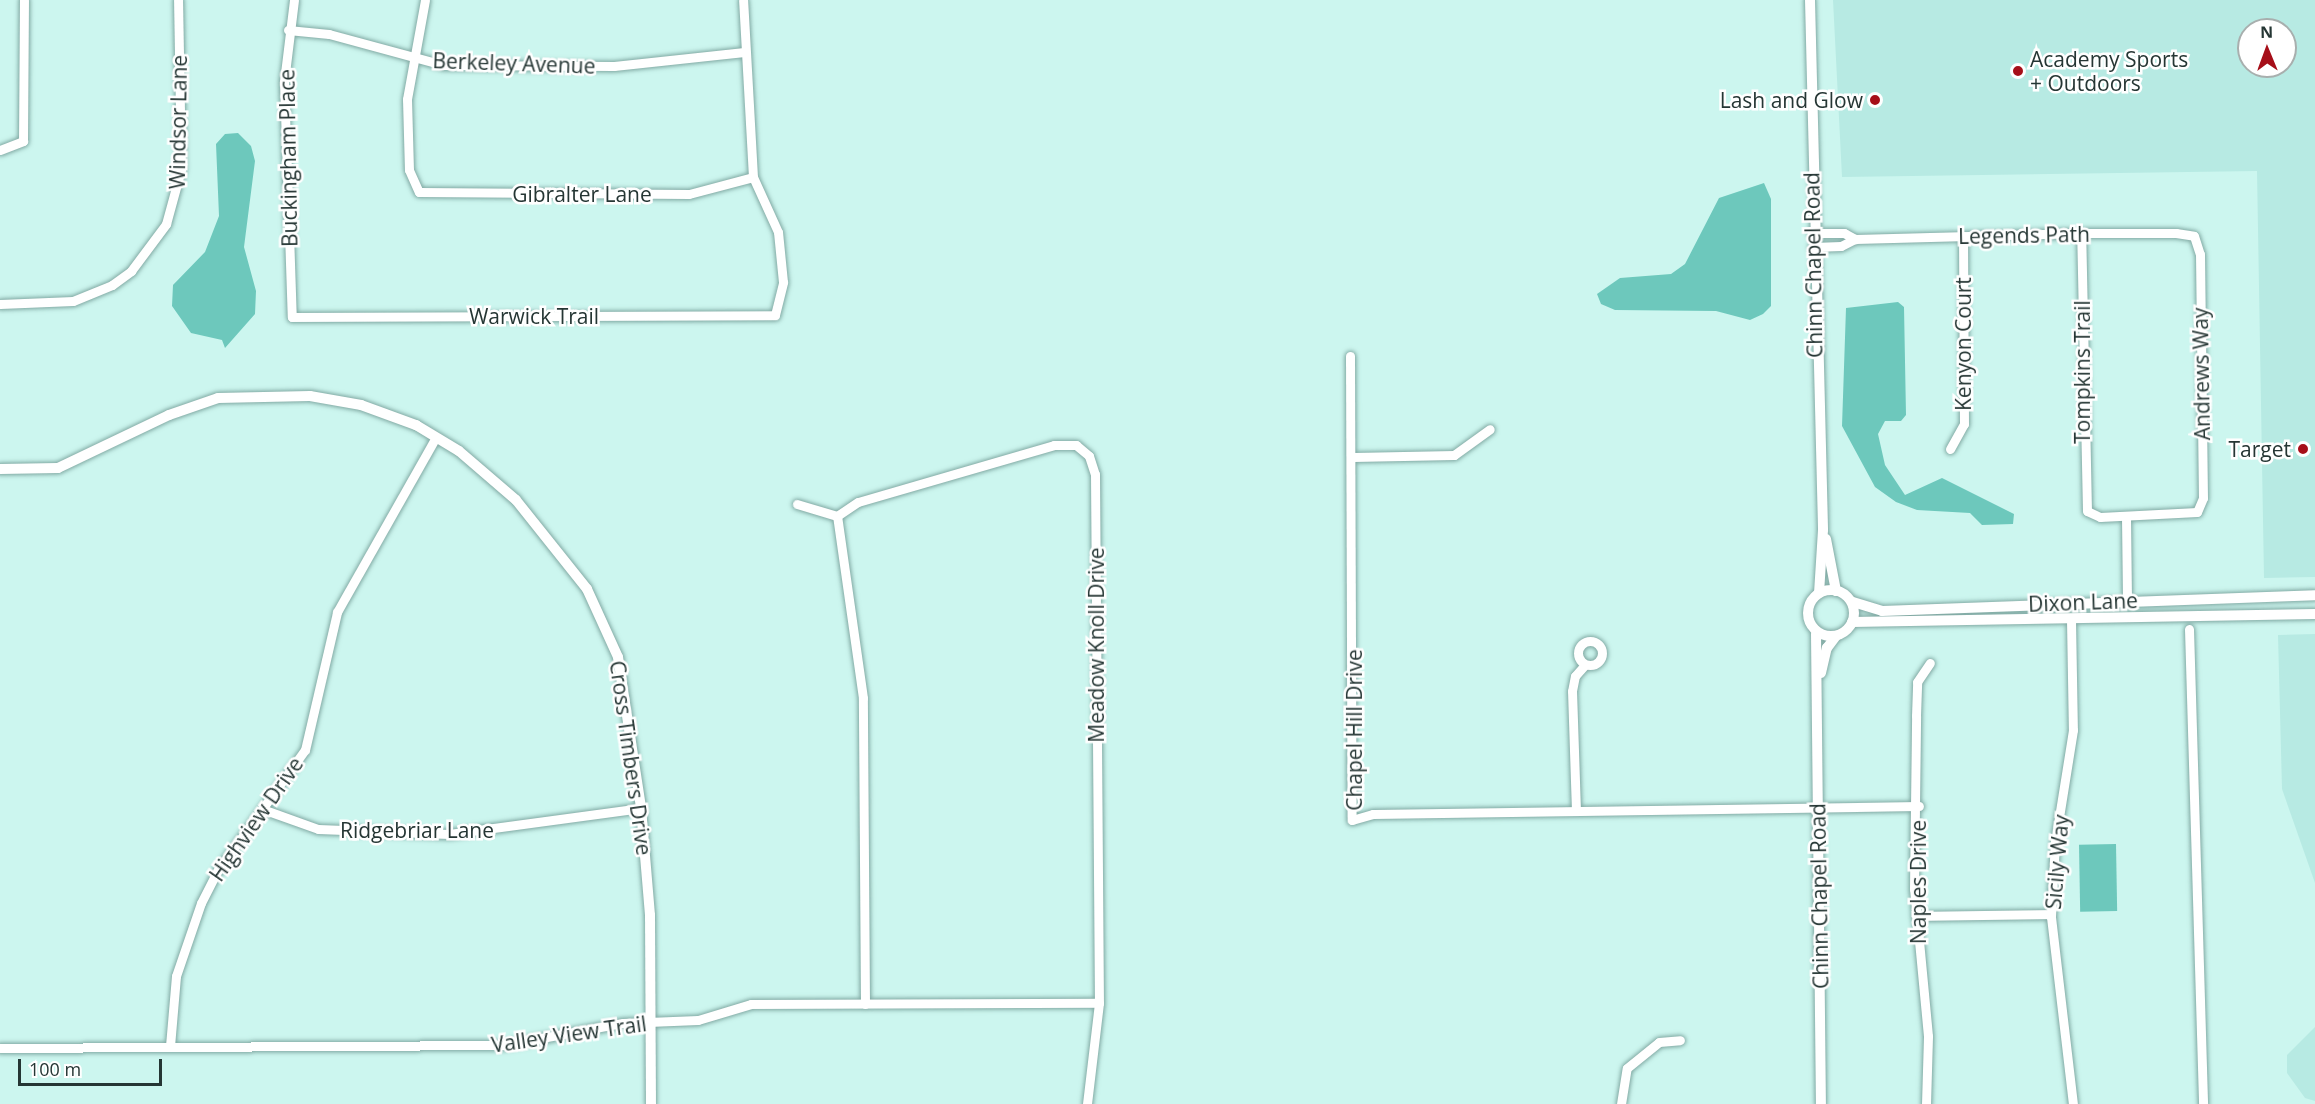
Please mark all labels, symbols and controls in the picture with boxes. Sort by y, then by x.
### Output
north arrow [2237,18,2297,78]
text: N [2260,21,2273,43]
place label: Academy Sports + Outdoors [2030,46,2188,96]
street label: Berkeley Avenue [432,48,596,78]
street label: Windsor Lane [164,55,192,189]
marker: Academy Sports + Outdoors [2011,64,2025,78]
street label: Buckingham Place [274,69,302,247]
place label: Lash and Glow [1720,87,1863,113]
marker: Lash and Glow [1868,93,1882,107]
street label: Chinn Chapel Road [1799,172,1827,358]
street label: Gibralter Lane [512,181,652,207]
street label: Legends Path [1958,221,2090,249]
street label: Kenyon Court [1950,277,1976,411]
street label: Tompkins Trail [2069,300,2095,444]
street label: Warwick Trail [469,303,599,329]
street label: Andrews Way [2187,307,2215,441]
place label: Target [2229,436,2291,462]
marker: Target [2296,442,2310,456]
street label: Meadow Knoll Drive [1083,547,1109,743]
street label: Dixon Lane [2028,587,2138,617]
street label: Chapel Hill Drive [1341,649,1367,811]
street label: Cross Timbers Drive [605,659,657,857]
street label: Highview Drive [204,752,308,886]
street label: Chinn Chapel Road [1805,803,1833,989]
street label: Sicily Way [2040,814,2074,910]
street label: Ridgebriar Lane [340,817,494,843]
street label: Naples Drive [1905,820,1931,944]
street label: Valley View Trail [490,1011,648,1057]
scale bar [21,1047,165,1085]
text: 100 m [29,1057,81,1081]

